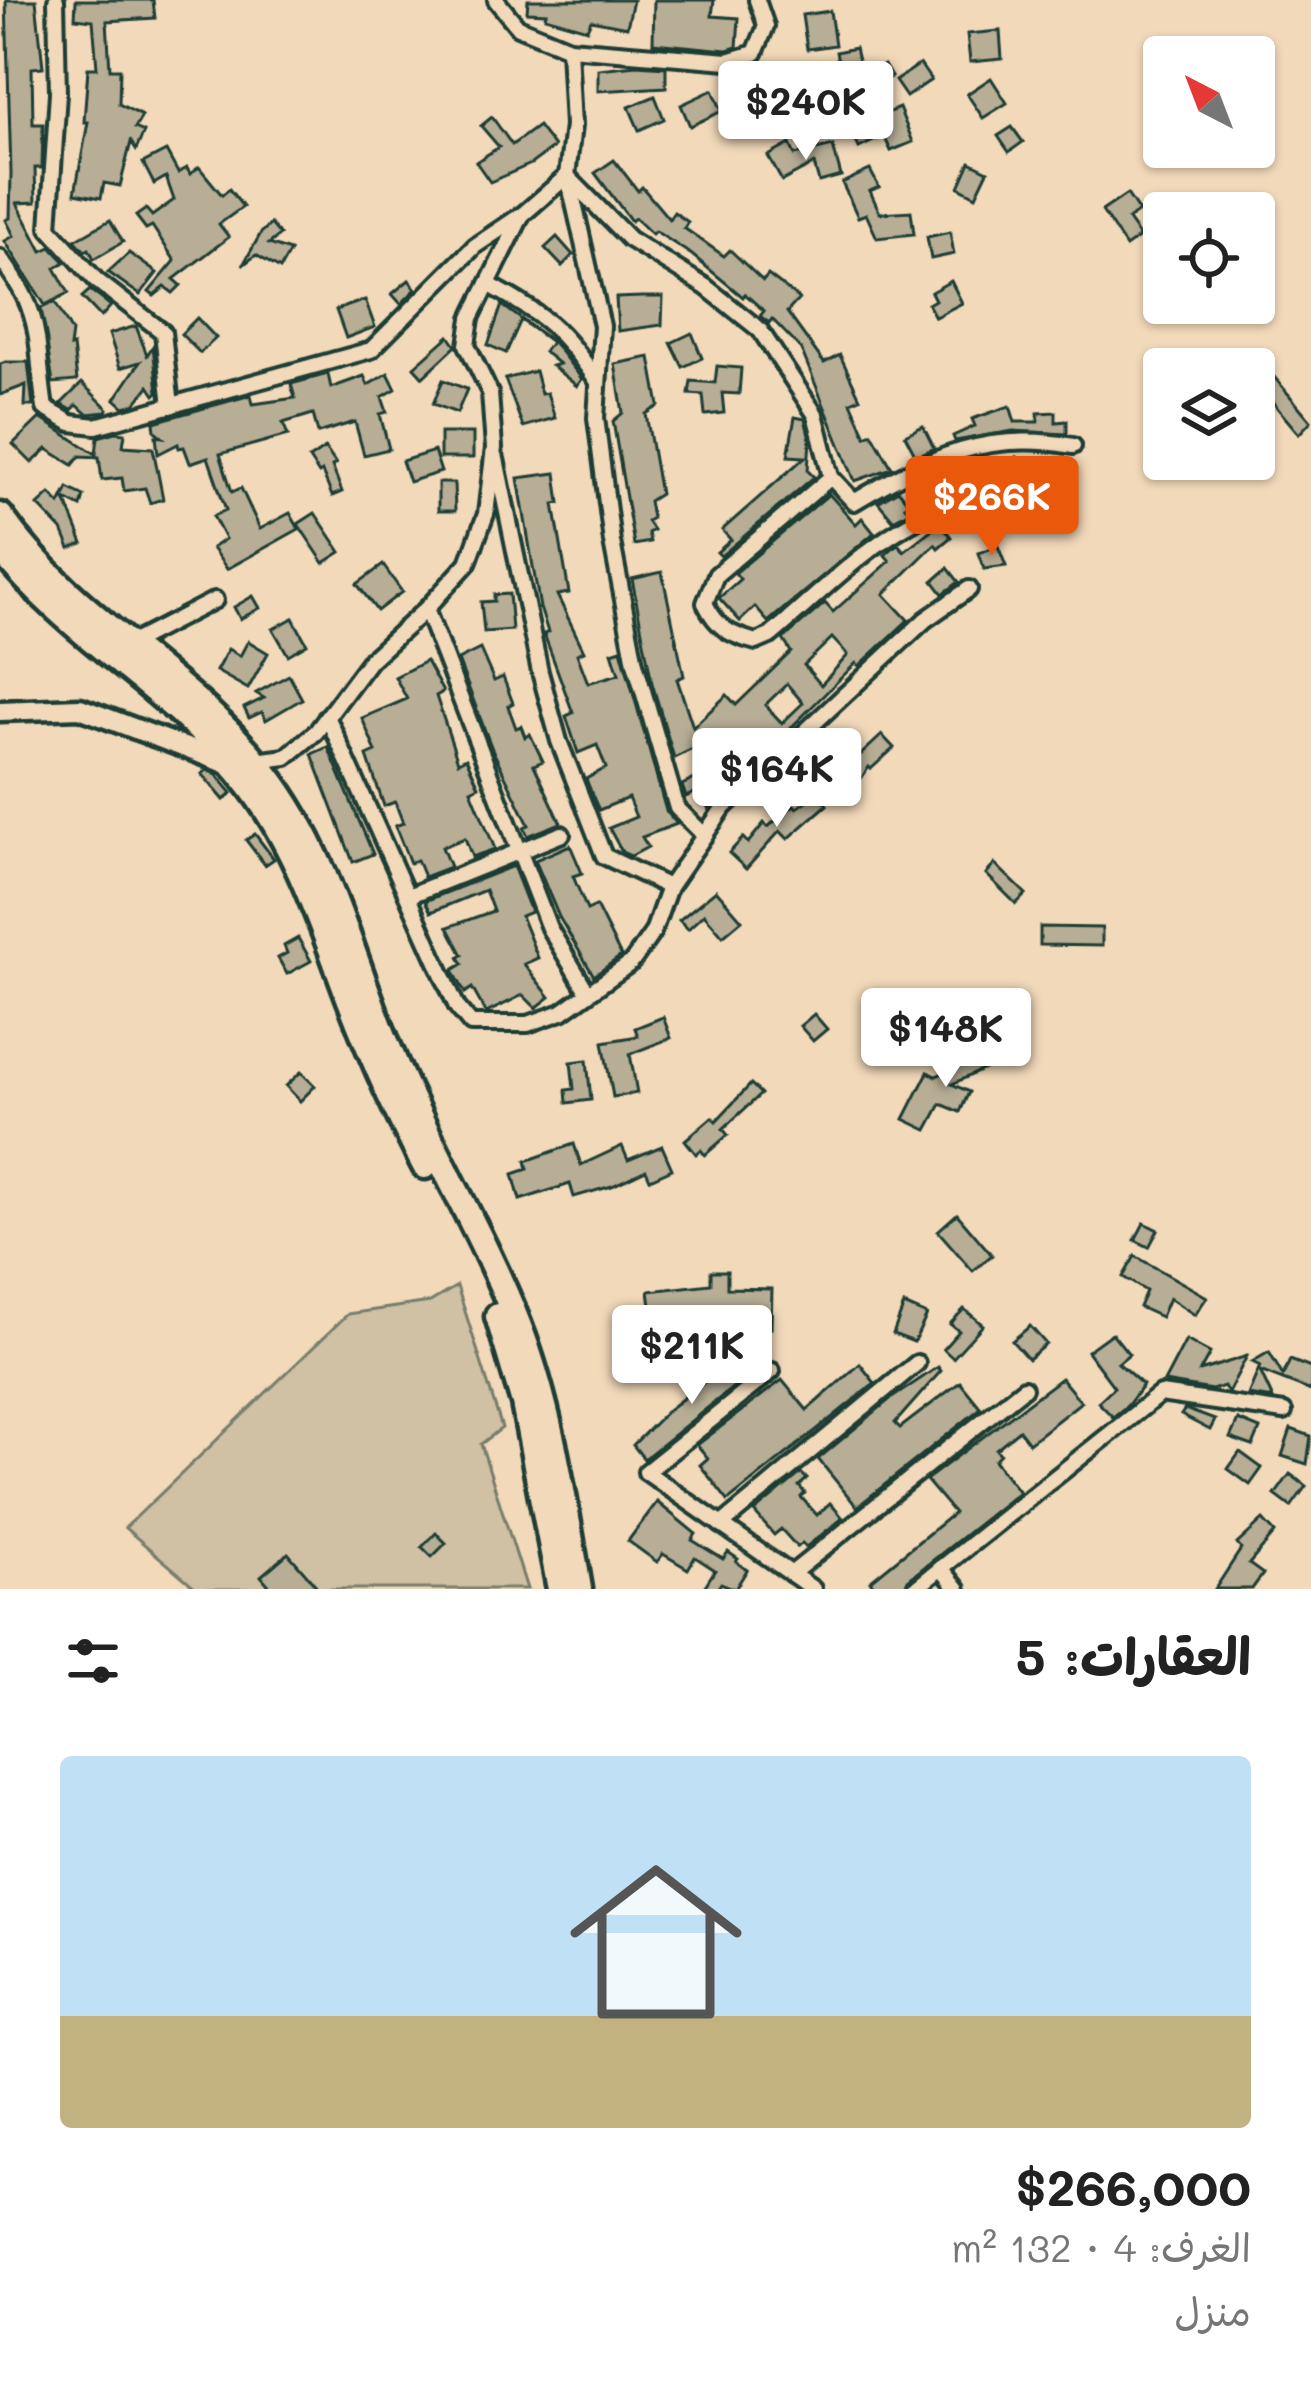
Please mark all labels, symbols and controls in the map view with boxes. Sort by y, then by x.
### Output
north arrow [1143,36,1275,168]
map controls [1143,36,1275,480]
pin: $240K [722,61,890,163]
text: $240K [745,74,867,125]
button: locate [1143,192,1275,324]
button: layers [1143,348,1275,480]
pin: $266K [908,456,1076,558]
text: $266K [933,469,1051,520]
pin: $164K [693,728,861,830]
text: $164K [719,741,835,792]
pin: $148K [862,988,1030,1090]
text: $148K [888,1001,1004,1052]
pin: $211K [608,1305,776,1407]
text: $211K [639,1318,745,1369]
text: العقارات: 5 [1016,1621,1251,1688]
icon: filters [60,1628,126,1694]
icon: home [548,1834,764,2050]
text: $266,000 [1015,2152,1251,2219]
text: الغرف: 4 · 132 m² [951,2221,1251,2272]
text: منزل [1174,2285,1251,2336]

